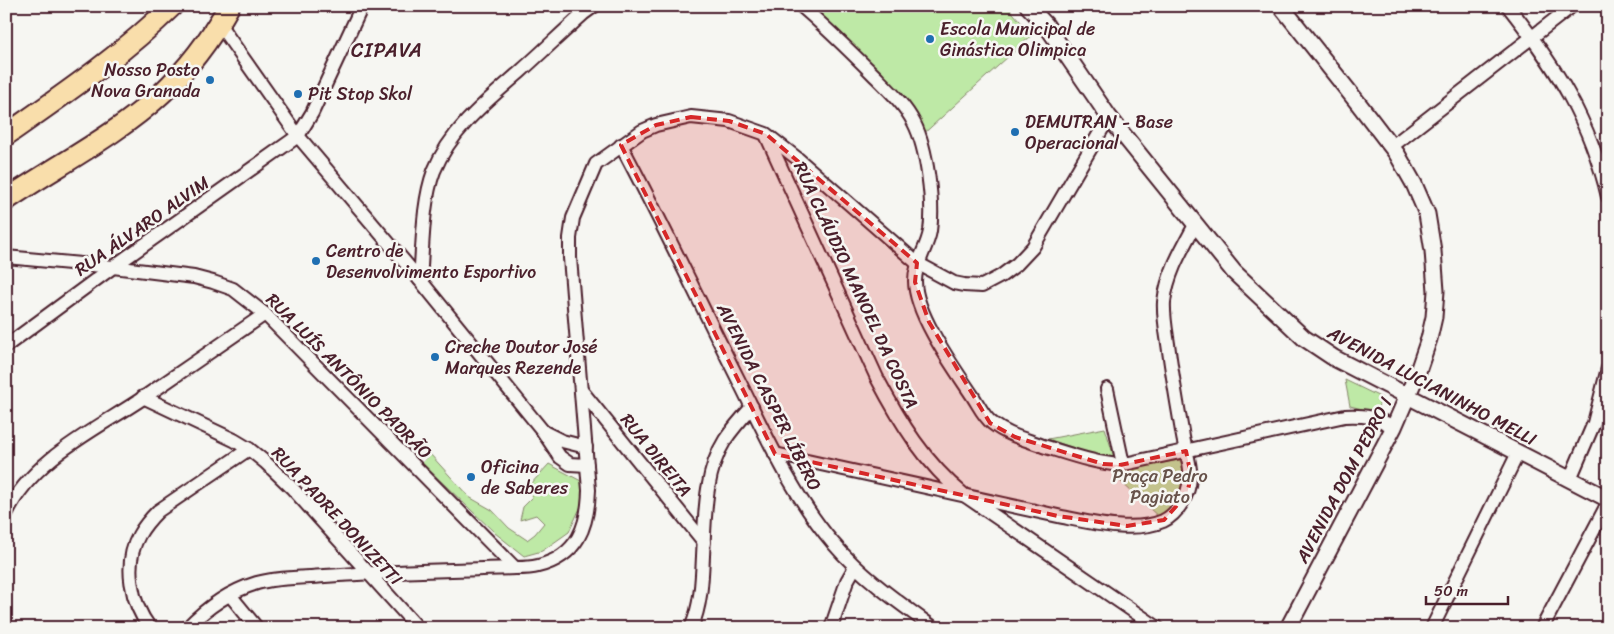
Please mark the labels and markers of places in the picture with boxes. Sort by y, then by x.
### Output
place label: Escola Municipal de Ginástica Olimpica [940,13,1095,66]
marker: Escola Municipal de Ginástica Olimpica [924,33,936,45]
place label: Nosso Posto Nova Granada [91,54,201,107]
marker: Nosso Posto Nova Granada [204,74,216,86]
place label: Pit Stop Skol [308,78,413,110]
marker: Pit Stop Skol [292,88,304,100]
place label: DEMUTRAN - Base Operacional [1025,106,1173,159]
marker: DEMUTRAN - Base Operacional [1009,126,1021,138]
place label: Centro de Desenvolvimento Esportivo [326,235,536,288]
marker: Centro de Desenvolvimento Esportivo [310,255,322,267]
place label: Creche Doutor José Marques Rezende [445,331,598,384]
marker: Creche Doutor José Marques Rezende [429,351,441,363]
place label: Oficina de Saberes [481,451,569,504]
marker: Oficina de Saberes [465,471,477,483]

